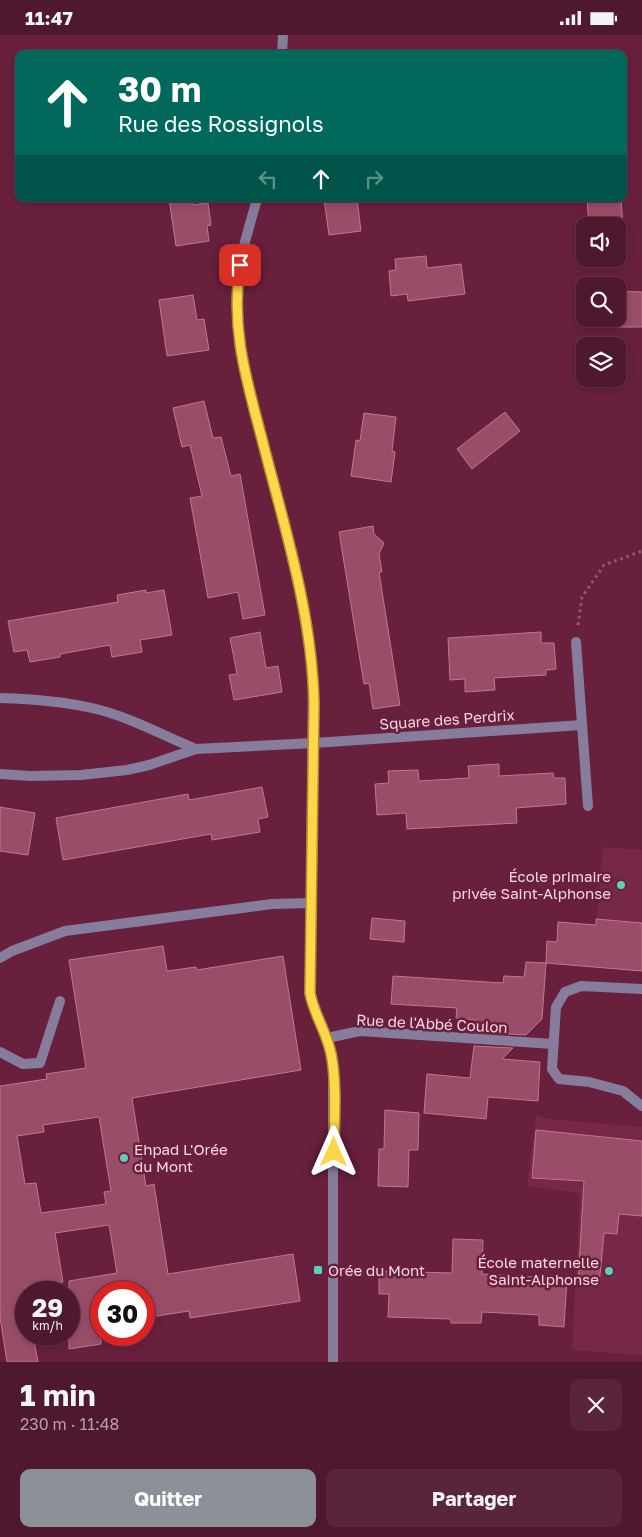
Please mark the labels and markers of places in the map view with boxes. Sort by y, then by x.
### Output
pin [219,244,261,286]
place label: École primaire privée Saint-Alphonse [452,867,611,902]
marker: École primaire privée Saint-Alphonse [615,879,627,891]
place label: Ehpad L'Orée du Mont [134,1140,228,1175]
marker: Ehpad L'Orée du Mont [118,1152,130,1164]
place label: École maternelle Saint-Alphonse [477,1253,599,1288]
place label: Orée du Mont [328,1261,425,1279]
marker: Orée du Mont [312,1264,324,1276]
marker: École maternelle Saint-Alphonse [603,1265,615,1277]

